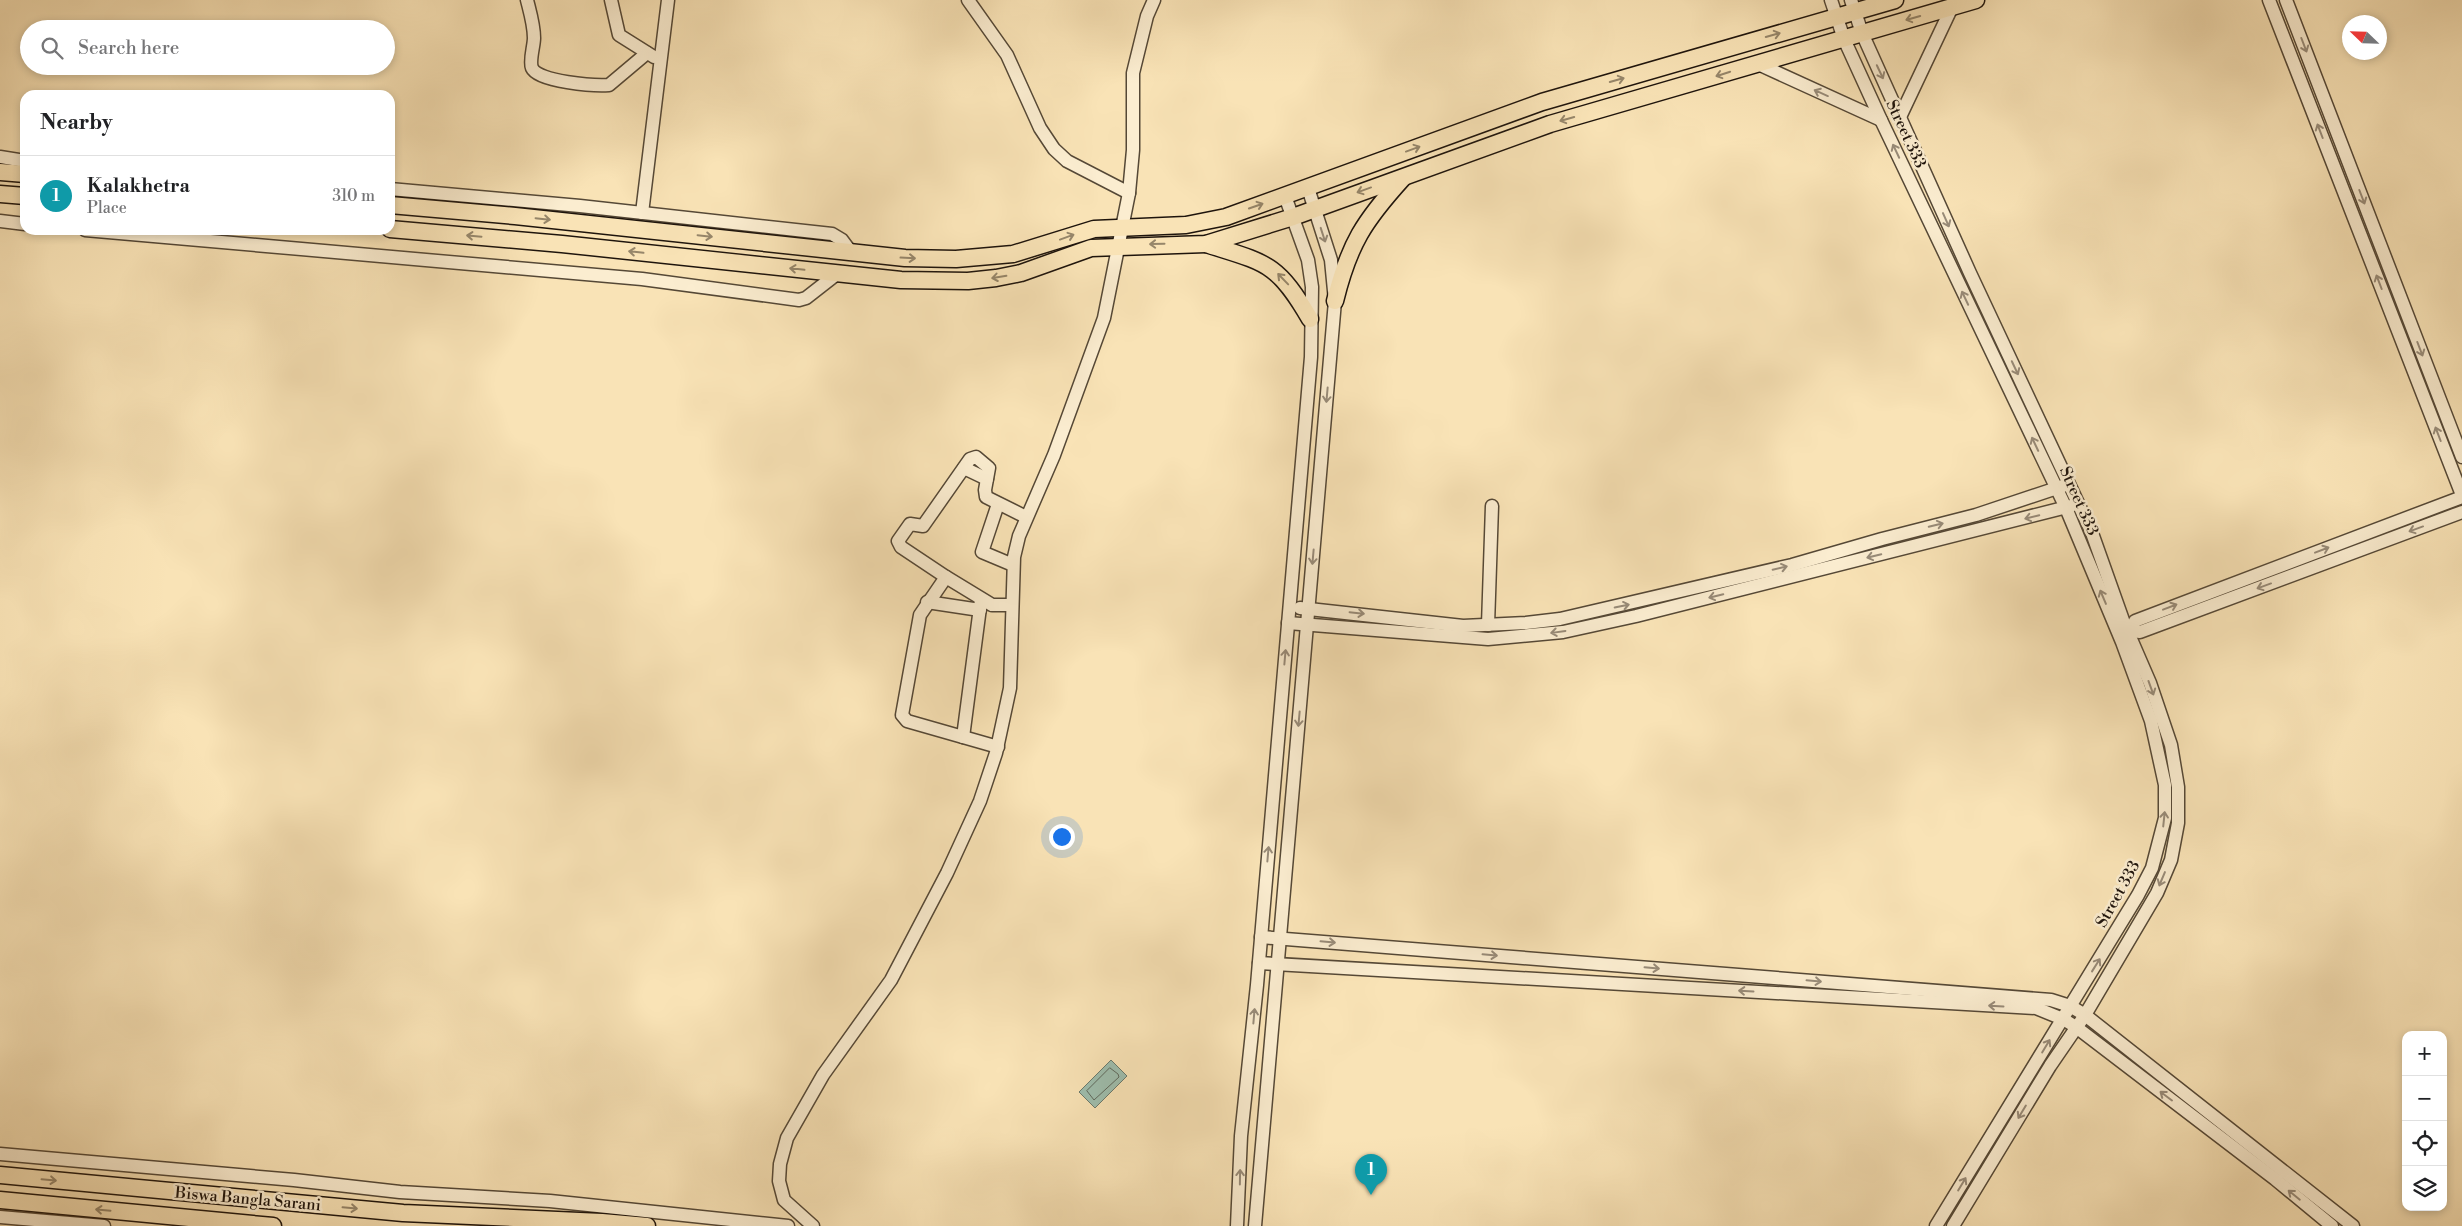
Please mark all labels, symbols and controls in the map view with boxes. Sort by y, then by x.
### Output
one-way arrow [1905,14,1921,24]
north arrow [2342,15,2387,60]
search box [20,20,395,75]
one-way arrow [1764,29,1780,39]
icon: search [38,34,66,62]
text: Search here [78,36,179,60]
one-way arrow [2300,38,2309,53]
one-way arrow [1876,64,1885,79]
one-way arrow [1715,69,1731,79]
one-way arrow [1609,75,1625,85]
one-way arrow [1814,87,1829,97]
street label: Street 333 [1881,97,1931,172]
text: Nearby [40,110,113,136]
one-way arrow [1559,115,1575,124]
one-way arrow [2315,124,2324,139]
one-way arrow [1405,144,1421,153]
one-way arrow [1890,144,1900,159]
text: Kalakhetra [87,174,190,198]
text: 1 [52,186,60,206]
text: 310 m [332,186,375,206]
one-way arrow [1357,186,1372,195]
one-way arrow [2358,189,2367,204]
text: Place [87,198,127,218]
one-way arrow [1247,201,1263,211]
one-way arrow [1942,212,1952,227]
one-way arrow [535,214,551,224]
one-way arrow [1318,227,1328,243]
one-way arrow [466,231,482,241]
one-way arrow [696,231,712,241]
one-way arrow [1059,232,1075,241]
one-way arrow [1149,240,1165,249]
one-way arrow [628,247,644,257]
one-way arrow [899,253,915,263]
one-way arrow [790,264,806,274]
one-way arrow [992,272,1008,282]
one-way arrow [1277,273,1289,286]
one-way arrow [2374,275,2383,290]
one-way arrow [1960,290,1970,305]
one-way arrow [2415,341,2425,356]
one-way arrow [2011,360,2020,375]
one-way arrow [1322,387,1332,403]
one-way arrow [2433,426,2442,442]
one-way arrow [2030,437,2039,452]
street label: Street 333 [2055,463,2103,539]
one-way arrow [2024,513,2040,522]
one-way arrow [1928,520,1944,529]
one-way arrow [2409,525,2425,534]
one-way arrow [2314,545,2330,554]
one-way arrow [1308,549,1318,565]
one-way arrow [1867,552,1883,561]
one-way arrow [1771,563,1787,572]
one-way arrow [2257,582,2272,591]
one-way arrow [2098,590,2108,605]
one-way arrow [1709,592,1725,601]
one-way arrow [1613,601,1629,610]
one-way arrow [2162,602,2178,611]
one-way arrow [1349,608,1365,618]
one-way arrow [1550,627,1566,637]
one-way arrow [1281,649,1290,665]
one-way arrow [2147,680,2156,695]
one-way arrow [1294,711,1303,727]
one-way arrow [2159,811,2169,827]
your location [1049,824,1075,850]
one-way arrow [1264,846,1273,862]
street label: Street 333 [2091,857,2145,931]
one-way arrow [2157,871,2167,886]
one-way arrow [1320,937,1336,947]
one-way arrow [1482,950,1498,960]
one-way arrow [2091,958,2101,972]
one-way arrow [1644,963,1660,973]
one-way arrow [1806,976,1822,985]
one-way arrow [1739,986,1755,995]
one-way arrow [1988,1001,2004,1010]
one-way arrow [1250,1008,1259,1024]
map controls [2402,1031,2447,1211]
button: + [2402,1031,2447,1076]
one-way arrow [2042,1039,2052,1053]
button: − [2402,1076,2447,1121]
one-way arrow [2159,1091,2172,1102]
one-way arrow [2017,1105,2027,1119]
button: locate [2402,1121,2447,1166]
pin: 1 [1355,1154,1387,1195]
button: layers [2402,1166,2447,1211]
one-way arrow [1235,1170,1245,1186]
one-way arrow [40,1175,56,1185]
one-way arrow [1957,1178,1967,1192]
street label: Biswa Bangla Sarani [173,1183,322,1215]
one-way arrow [2288,1190,2301,1201]
one-way arrow [341,1203,357,1213]
one-way arrow [95,1205,111,1215]

